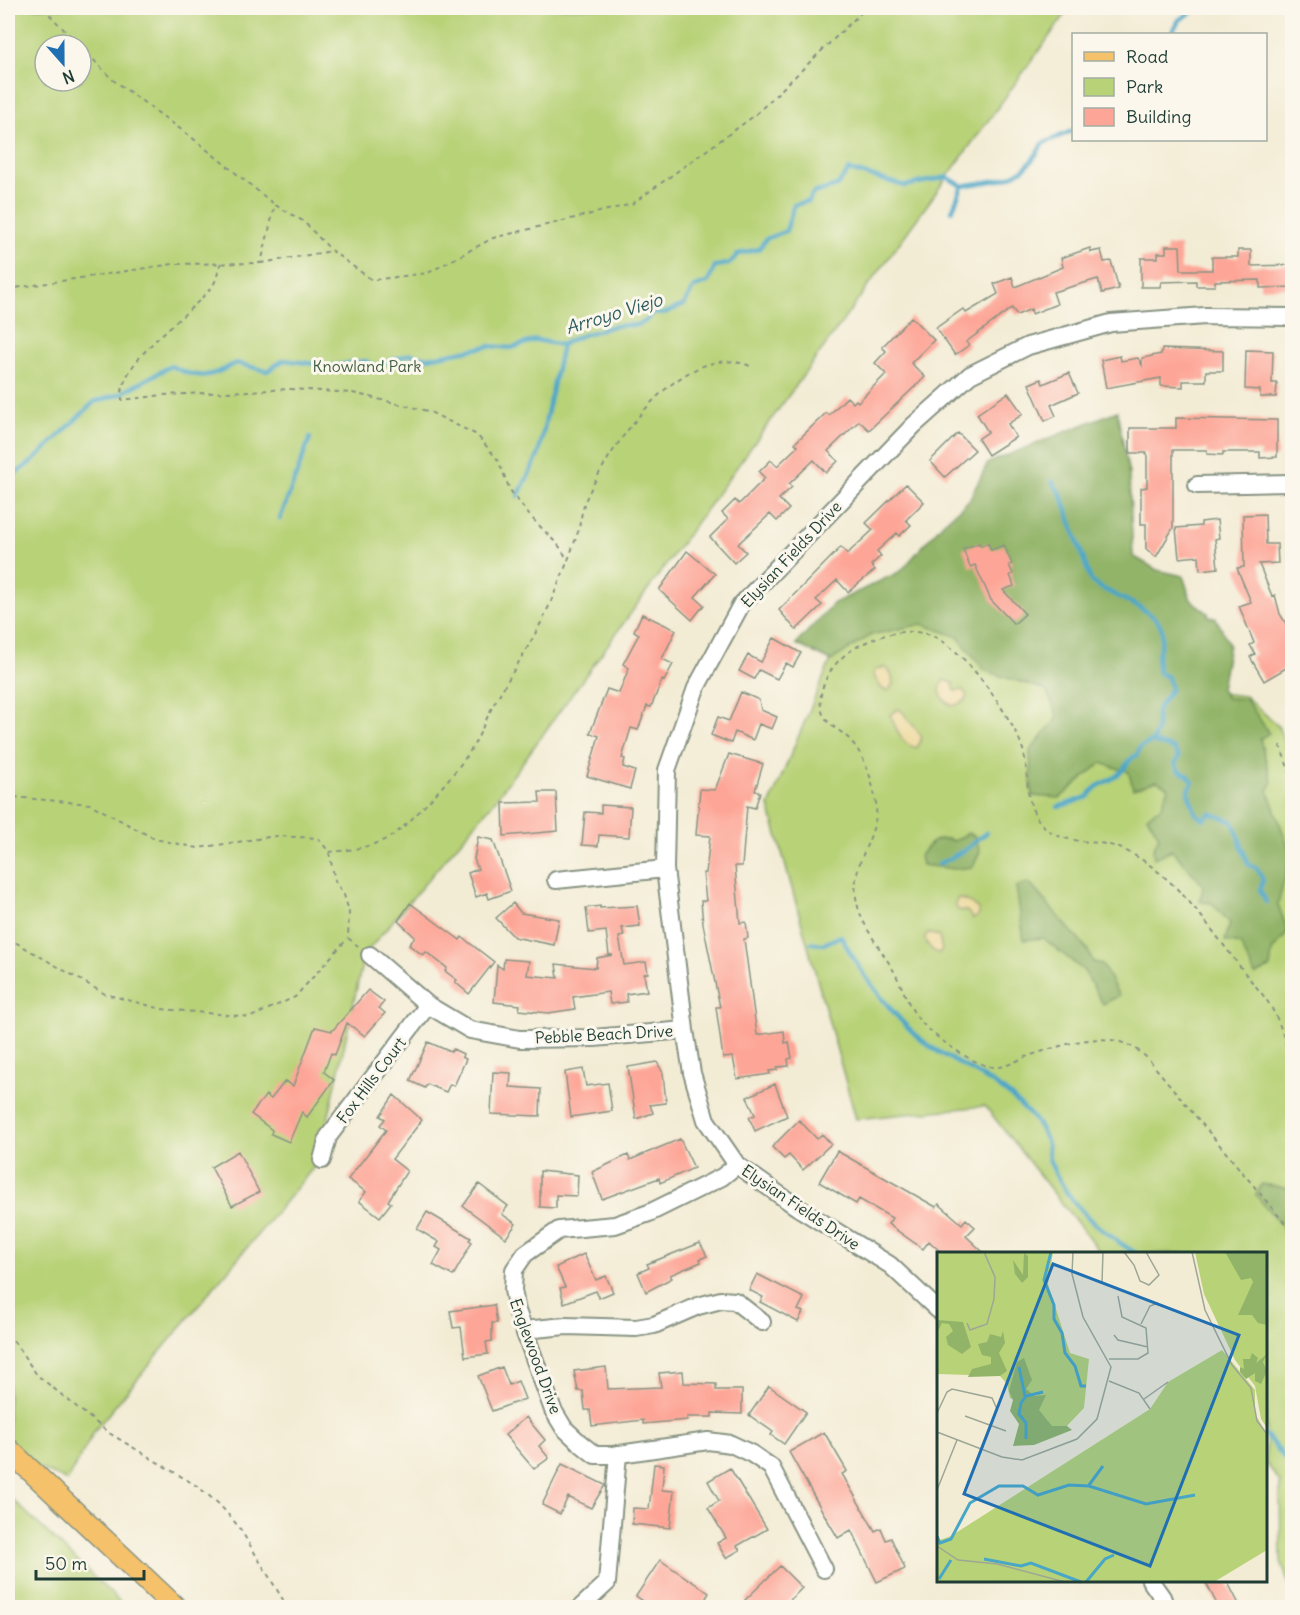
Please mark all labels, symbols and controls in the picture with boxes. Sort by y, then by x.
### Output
north arrow [33,33,93,93]
legend [1072,33,1267,141]
text: Road [1126,45,1169,68]
text: N [60,66,77,88]
text: Park [1126,75,1163,98]
text: Building [1126,105,1191,128]
water label: Arroyo Viejo [563,288,666,339]
park label: Knowland Park [313,356,421,376]
street label: Elysian Fields Drive [737,497,845,611]
street label: Pebble Beach Drive [534,1020,674,1048]
street label: Fox Hills Court [332,1032,410,1127]
street label: Elysian Fields Drive [738,1160,864,1254]
inset map [937,1252,1267,1582]
street label: Englewood Drive [506,1296,566,1416]
scale bar [36,1543,144,1581]
text: 50 m [45,1552,87,1575]

